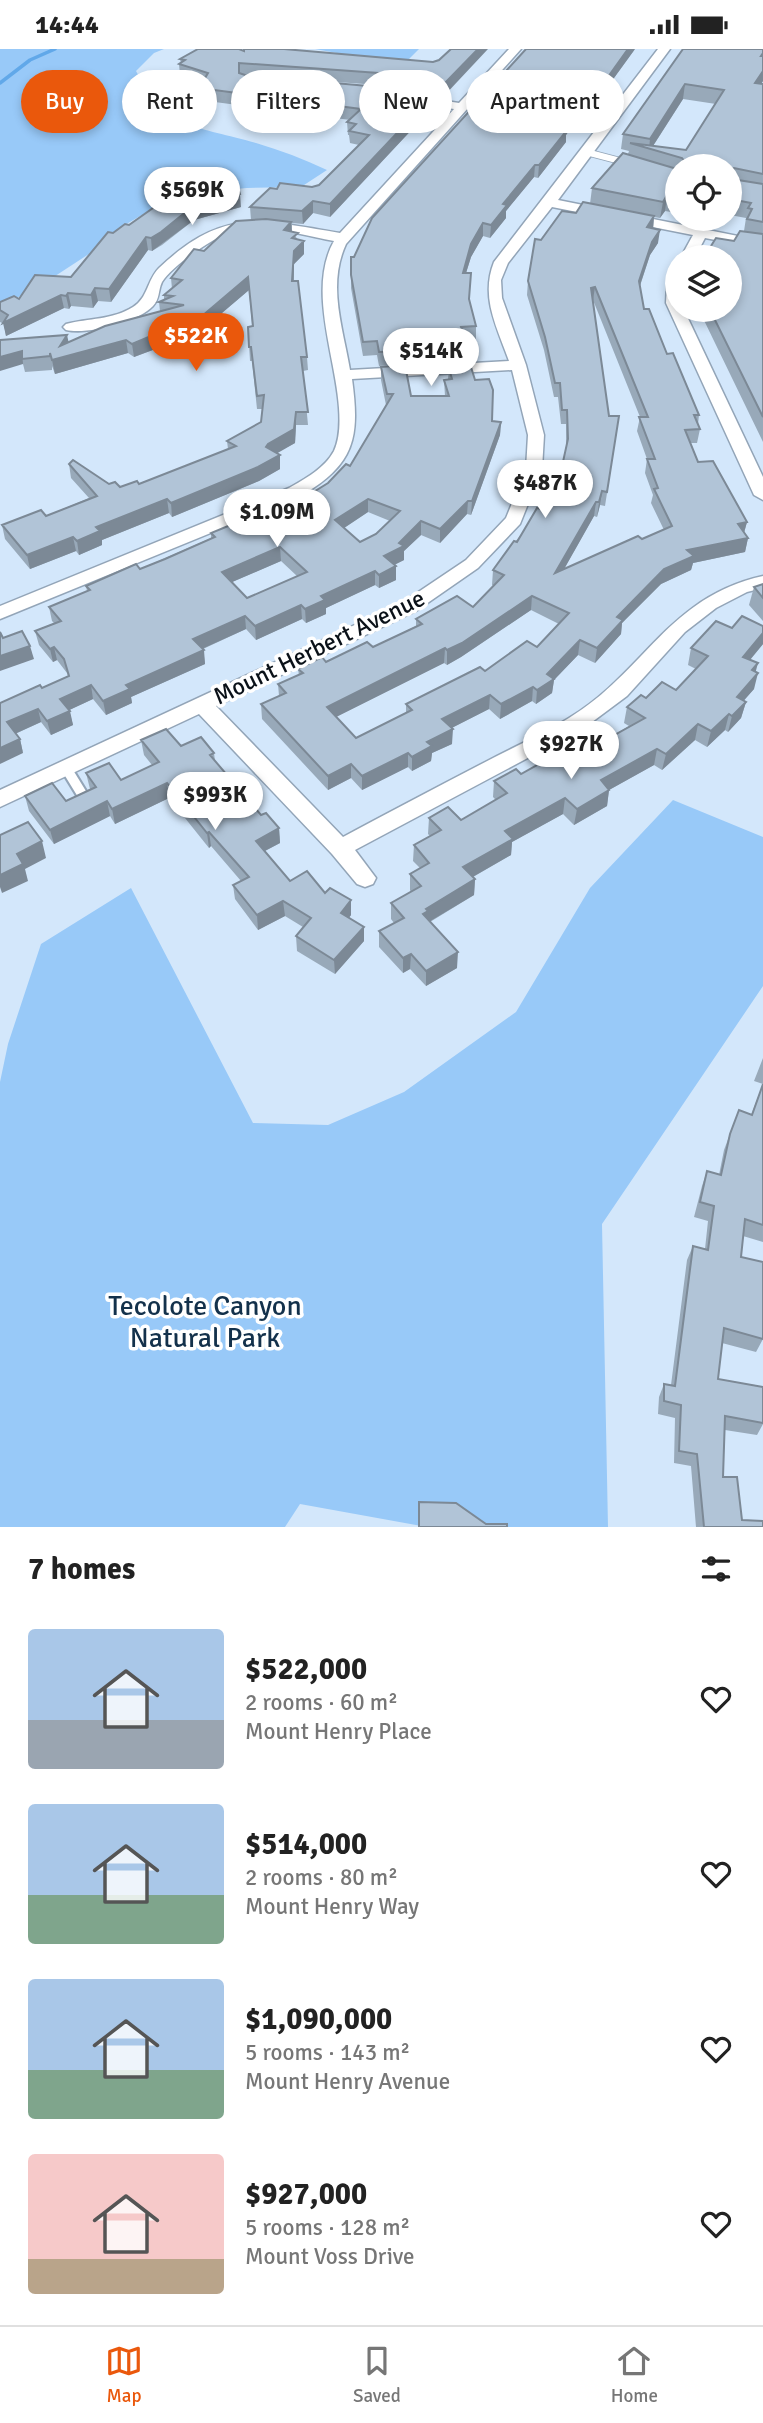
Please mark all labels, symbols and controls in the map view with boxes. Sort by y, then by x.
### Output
text: 14:44 [35,9,99,41]
chip: Buy [21,70,108,133]
chip: Rent [122,70,217,133]
chip: Filters [231,70,345,133]
chip: New [359,70,452,133]
chip: Apartment [466,70,624,133]
map controls [665,154,742,322]
button: locate [665,154,742,231]
pin: $569K [143,167,241,227]
text: $569K [160,175,224,204]
button: layers [665,245,742,322]
pin: $522K [147,313,245,373]
text: $522K [164,321,228,350]
pin: $514K [382,329,480,388]
text: $514K [399,336,463,365]
pin: $487K [496,461,594,520]
text: $487K [513,468,577,497]
pin: $1.09M [220,489,334,549]
text: $1.09M [239,497,315,526]
street label: Mount Herbert Avenue [208,583,430,711]
pin: $927K [522,721,620,781]
text: $927K [539,729,603,758]
pin: $993K [166,773,264,832]
text: $993K [183,780,247,809]
park label: Tecolote Canyon Natural Park [108,1289,302,1355]
icon: filters [697,1550,735,1588]
text: 7 homes [28,1551,135,1588]
text: $522,000 [245,1651,367,1688]
icon: home [84,1657,168,1741]
icon: heart [697,1680,735,1718]
text: 2 rooms · 60 m² [245,1688,398,1717]
text: Mount Henry Place [245,1717,432,1746]
text: $514,000 [245,1826,367,1863]
icon: home [84,1832,168,1916]
icon: heart [697,1855,735,1893]
text: 2 rooms · 80 m² [245,1863,398,1892]
text: Mount Henry Way [245,1892,419,1921]
text: $1,090,000 [245,2001,392,2038]
icon: home [84,2007,168,2091]
icon: heart [697,2030,735,2068]
text: 5 rooms · 143 m² [245,2038,410,2067]
text: Mount Henry Avenue [245,2067,450,2096]
text: $927,000 [245,2176,367,2213]
icon: home [84,2182,168,2266]
icon: heart [697,2205,735,2243]
text: 5 rooms · 128 m² [245,2213,410,2242]
text: Mount Voss Drive [245,2242,414,2271]
tab: Map [105,2342,143,2408]
tab: Saved [353,2342,401,2408]
tab: Home [611,2342,658,2408]

